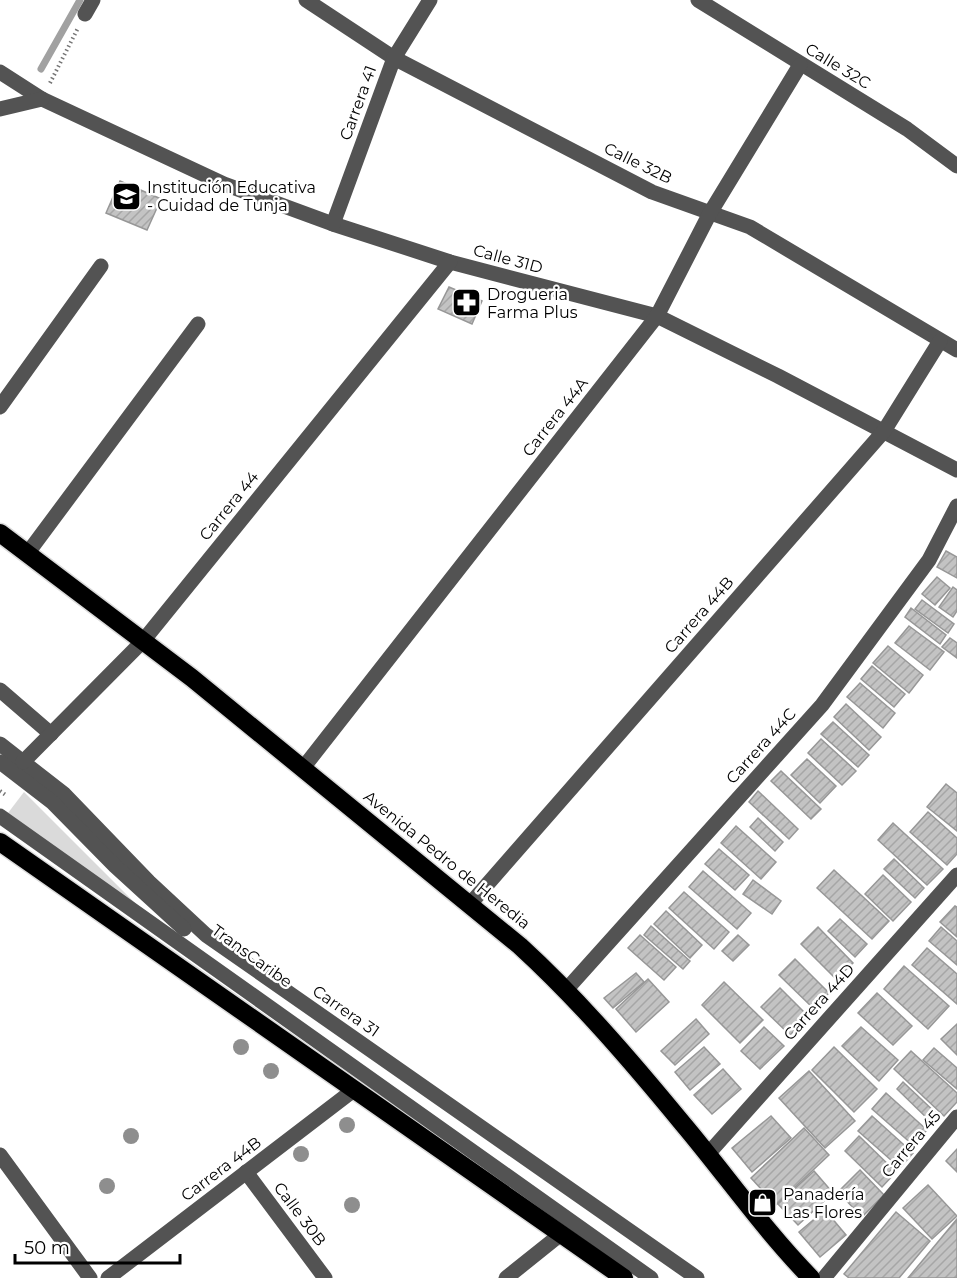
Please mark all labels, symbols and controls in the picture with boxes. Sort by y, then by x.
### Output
street label: Calle 32C [802,39,874,93]
street label: Carrera 41 [336,63,380,143]
street label: Calle 32B [601,138,675,188]
place label: Institución Educativa - Cuidad de Tunja [147,178,316,215]
school or university icon: Institución Educativa - Cuidad de Tunja [110,180,142,212]
street label: Calle 31D [471,241,545,277]
place label: Drogueria Farma Plus [487,285,578,322]
pharmacy icon: Drogueria Farma Plus [450,287,482,319]
street label: Carrera 44A [518,373,592,460]
street label: Carrera 44 [195,467,263,544]
street label: Carrera 44B [661,573,737,657]
street label: Carrera 44C [722,704,800,788]
street label: Avenida Pedro de Heredia [360,787,534,933]
street label: TransCaribe [208,921,296,991]
street label: Carrera 44D [780,960,858,1044]
street label: Carrera 31 [309,981,383,1041]
street label: Carrera 45 [877,1107,945,1181]
street label: Carrera 44B [177,1133,265,1205]
street label: Calle 30B [270,1178,330,1250]
place label: Panadería Las Flores [783,1185,865,1222]
shop icon: Panadería Las Flores [746,1187,778,1219]
scale bar [15,1227,180,1265]
text: 50 m [24,1237,70,1259]

